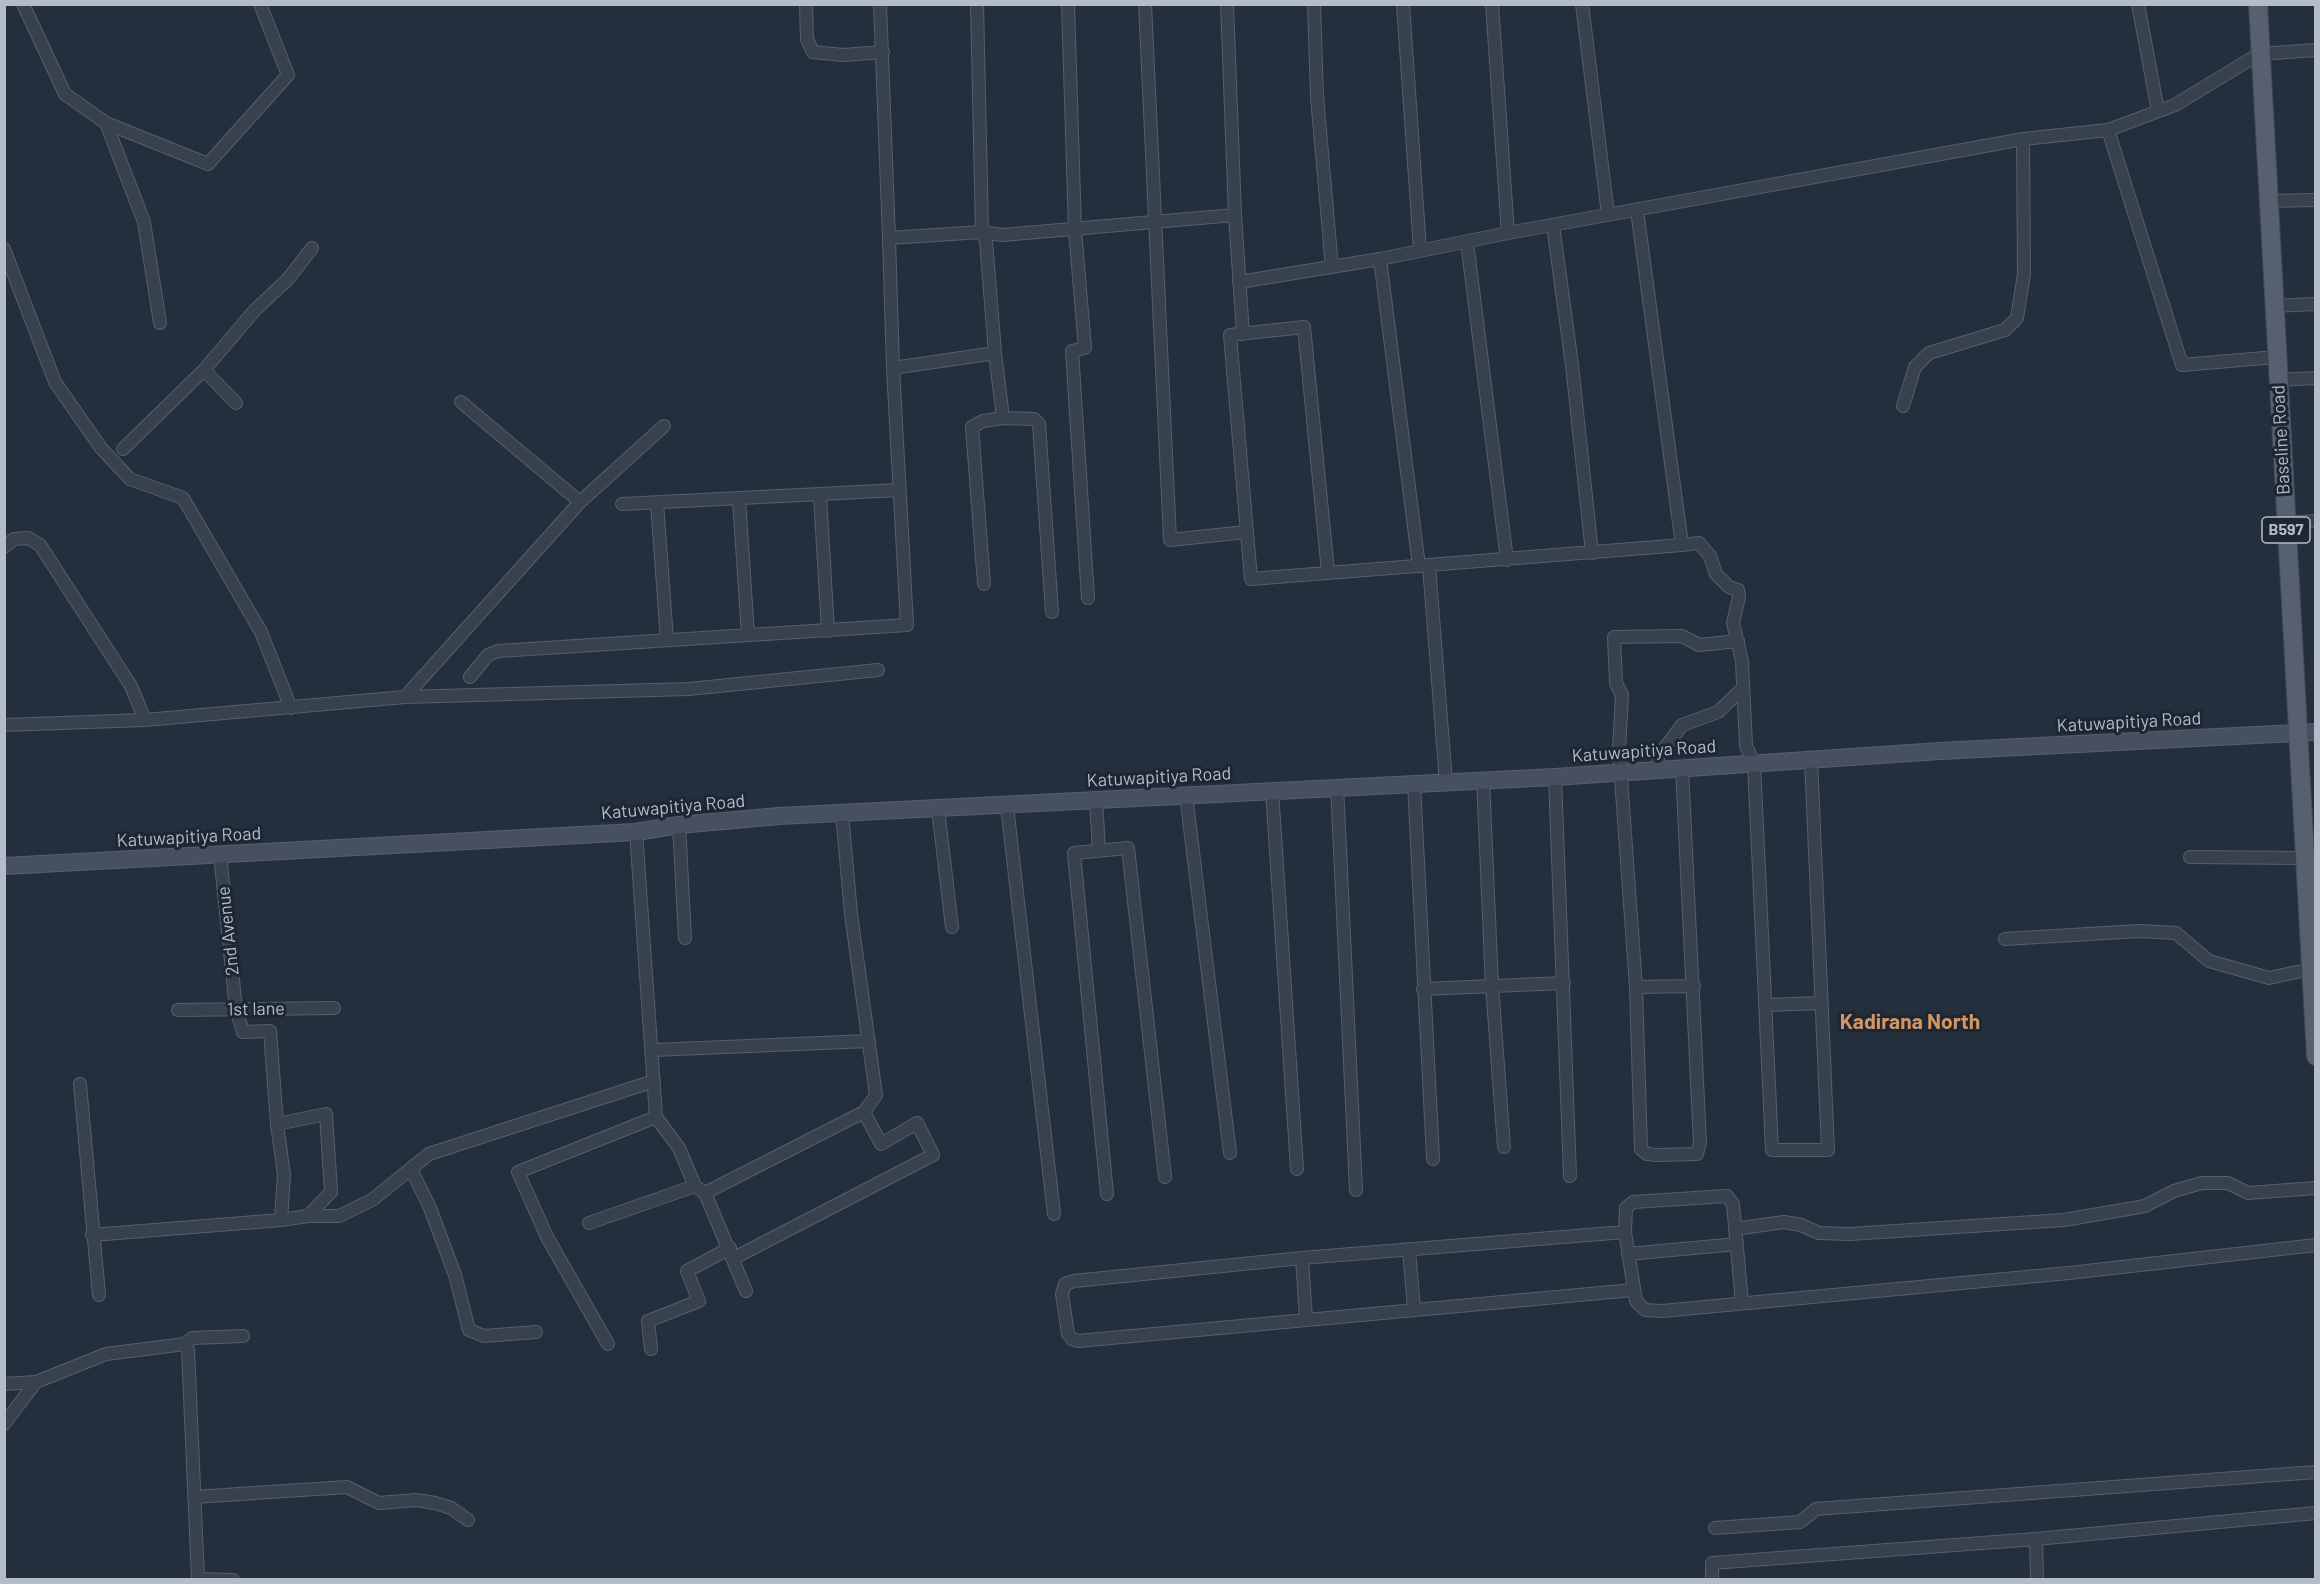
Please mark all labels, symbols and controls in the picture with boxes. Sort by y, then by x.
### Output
street label: Baseline Road [2267,385,2295,495]
road number: B597 [2262,517,2310,543]
street label: Katuwapitiya Road [2056,707,2202,737]
street label: Katuwapitiya Road [1571,735,1717,767]
street label: Katuwapitiya Road [1086,762,1232,792]
street label: Katuwapitiya Road [600,790,746,824]
street label: Katuwapitiya Road [116,822,262,852]
street label: 2nd Avenue [213,885,243,977]
street label: 1st lane [227,998,285,1020]
district label: Kadirana North [1840,1009,1980,1035]

